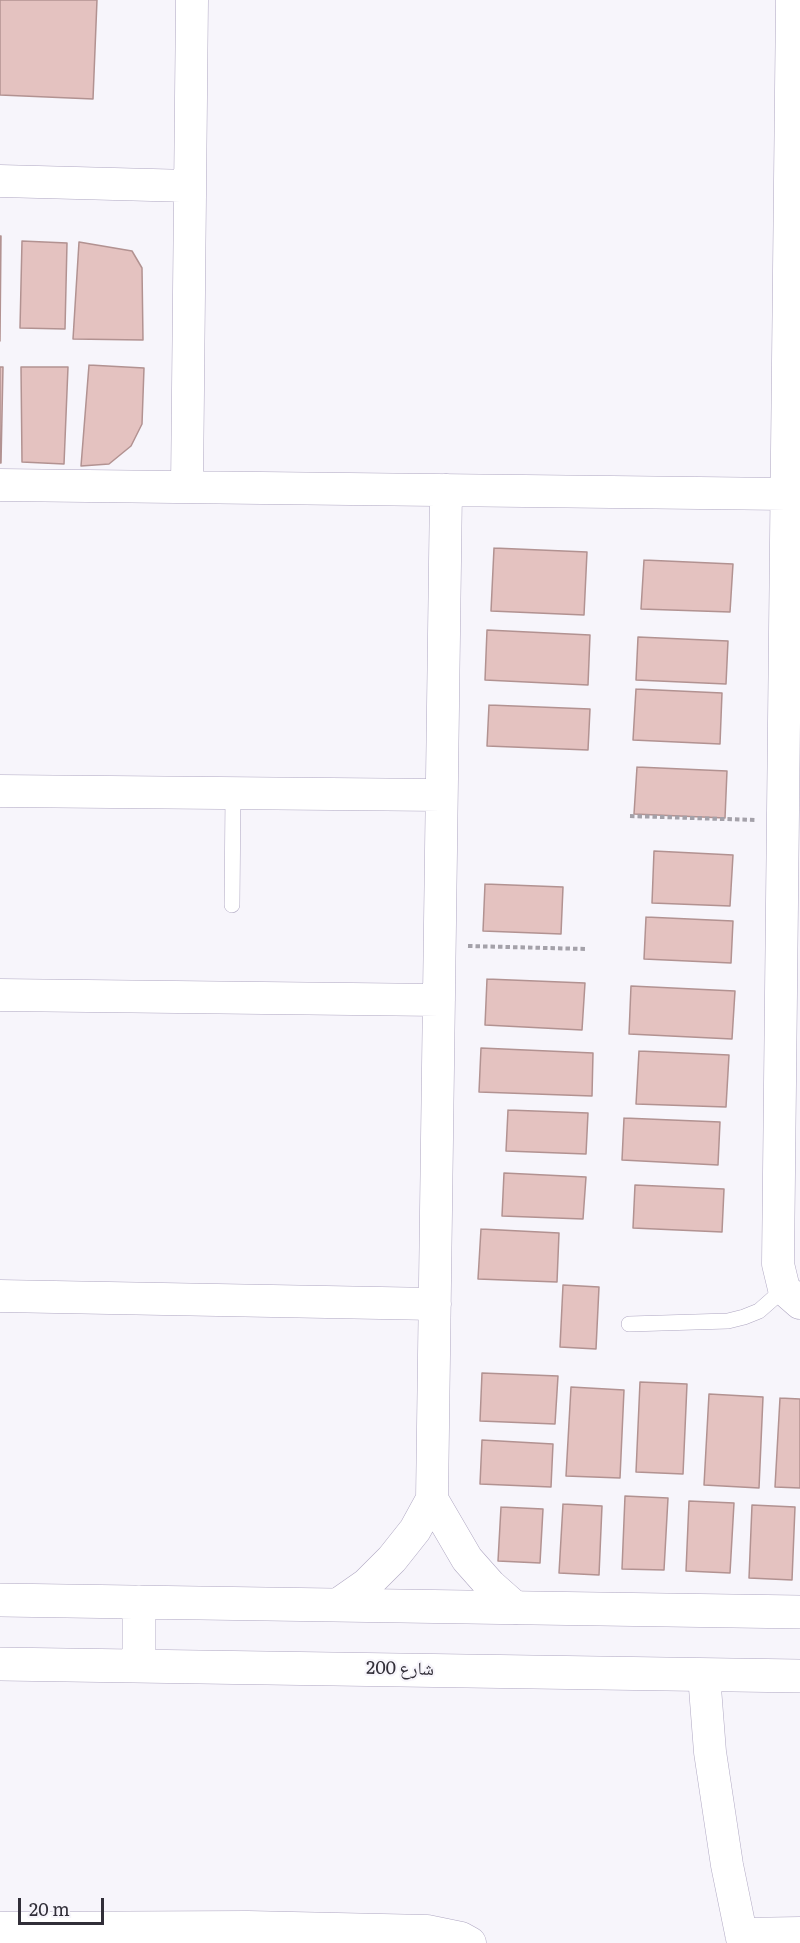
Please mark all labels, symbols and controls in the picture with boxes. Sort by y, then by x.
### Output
street label: شارع 200 [366,1658,434,1680]
scale bar [21,1886,106,1924]
text: 20 m [29,1895,70,1922]

